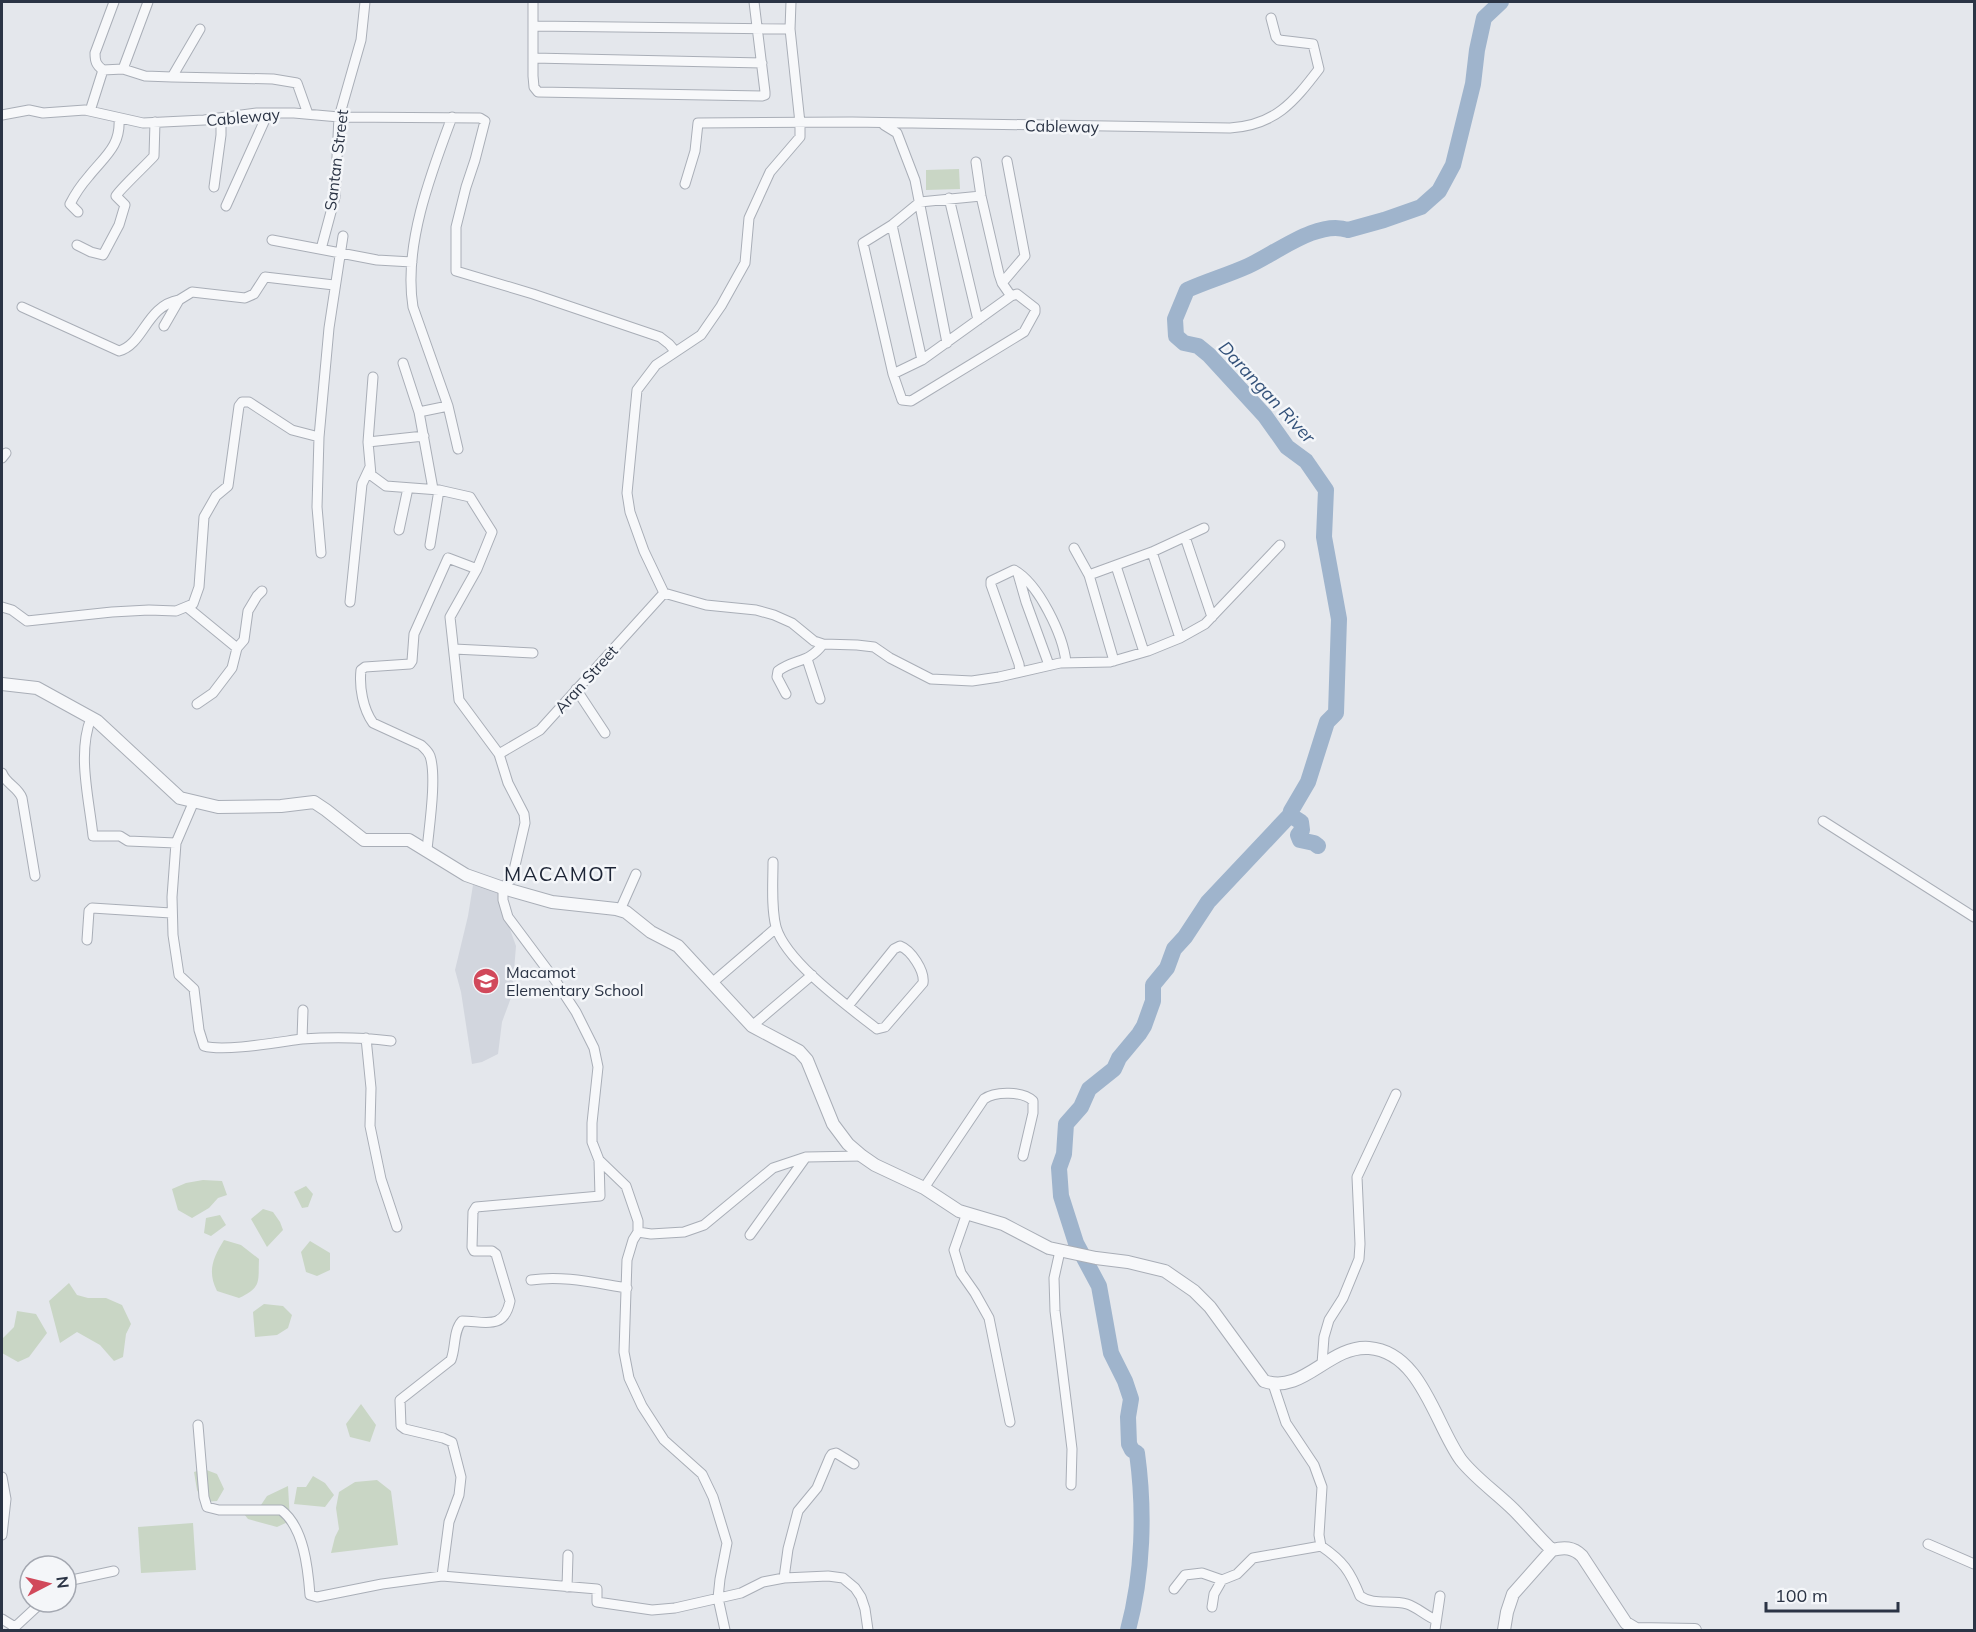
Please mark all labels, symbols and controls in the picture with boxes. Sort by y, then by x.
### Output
street label: Cableway [205,104,281,130]
street label: Santan Street [320,108,352,212]
street label: Cableway [1025,115,1100,137]
water label: Darangan River [1214,336,1321,449]
street label: Aran Street [550,640,622,717]
district label: MACAMOT [504,861,618,886]
place label: Macamot Elementary School [506,962,644,1000]
school or university icon: Macamot Elementary School [471,966,501,996]
north arrow [18,1554,78,1614]
text: N [52,1575,74,1589]
scale bar [1766,1575,1898,1613]
text: 100 m [1775,1584,1828,1607]

